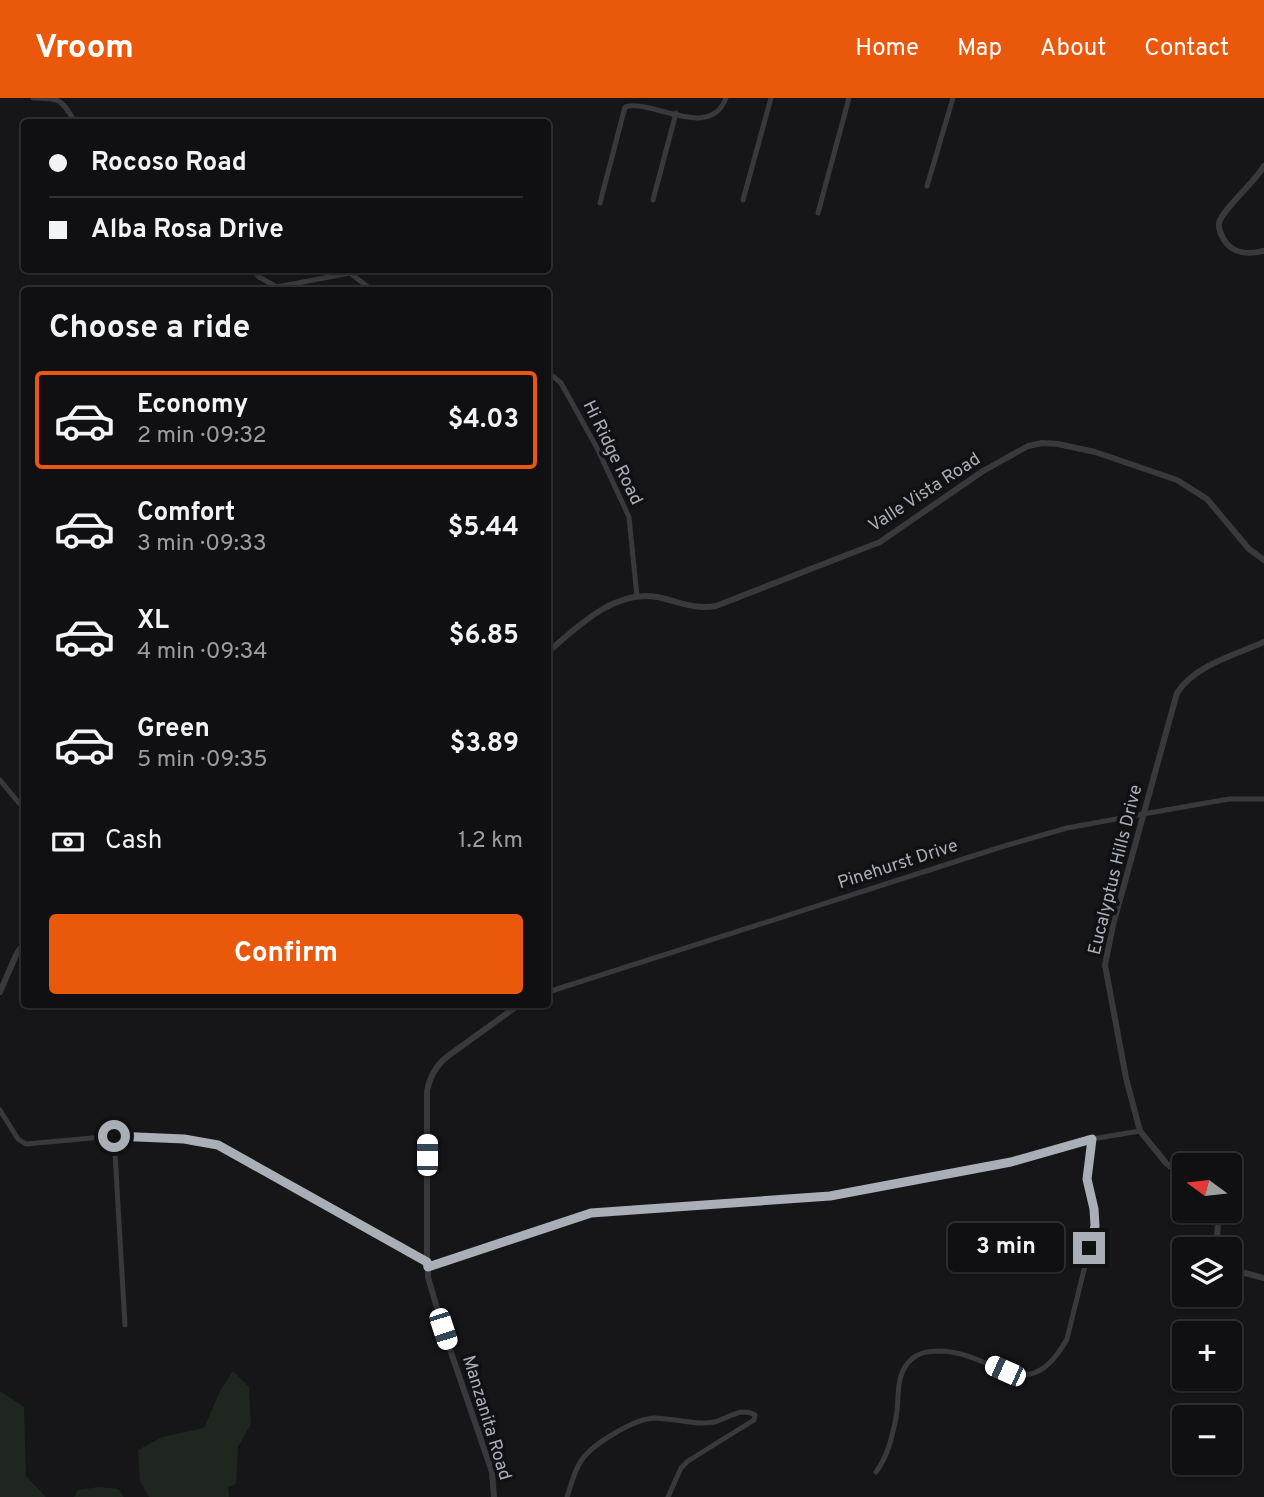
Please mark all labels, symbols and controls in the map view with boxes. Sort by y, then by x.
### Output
text: Vroom [35,28,134,70]
text: Home [855,34,919,64]
text: Map [957,34,1002,64]
text: About [1040,34,1106,64]
text: Contact [1144,34,1229,64]
text: Rocoso Road [91,147,247,180]
text: Alba Rosa Drive [91,214,284,247]
text: Choose a ride [49,309,250,349]
icon: car [53,389,116,452]
text: Economy [137,389,248,422]
street label: Hi Ridge Road [577,397,647,509]
text: $4.03 [448,404,519,437]
text: 2 min · 09:32 [137,422,267,451]
street label: Valle Vista Road [865,448,985,538]
icon: car [53,497,116,560]
text: Comfort [137,497,235,530]
text: $5.44 [448,512,519,545]
text: 3 min · 09:33 [137,530,267,559]
icon: car [53,605,116,668]
text: XL [137,605,169,638]
text: $6.85 [449,620,519,653]
text: 4 min · 09:34 [137,638,268,667]
icon: car [53,713,116,776]
text: Green [137,713,210,746]
text: $3.89 [450,728,519,761]
text: 5 min · 09:35 [137,746,268,775]
street label: Eucalyptus Hills Drive [1084,783,1148,957]
icon: cash [49,823,87,861]
text: Cash [105,825,162,858]
text: 1.2 km [458,827,523,856]
street label: Pinehurst Drive [835,835,961,895]
button: Confirm [49,914,523,994]
route start [98,1120,130,1152]
car [417,1134,438,1176]
north arrow [1172,1153,1242,1223]
map controls [1172,1153,1242,1475]
callout: 3 min [949,1224,1064,1272]
route end [1073,1232,1105,1264]
text: 3 min [976,1233,1036,1262]
button: layers [1172,1237,1242,1307]
car [427,1306,460,1352]
button: + [1172,1321,1242,1391]
street label: Manzanita Road [456,1353,516,1483]
car [982,1353,1029,1389]
button: − [1172,1405,1242,1475]

